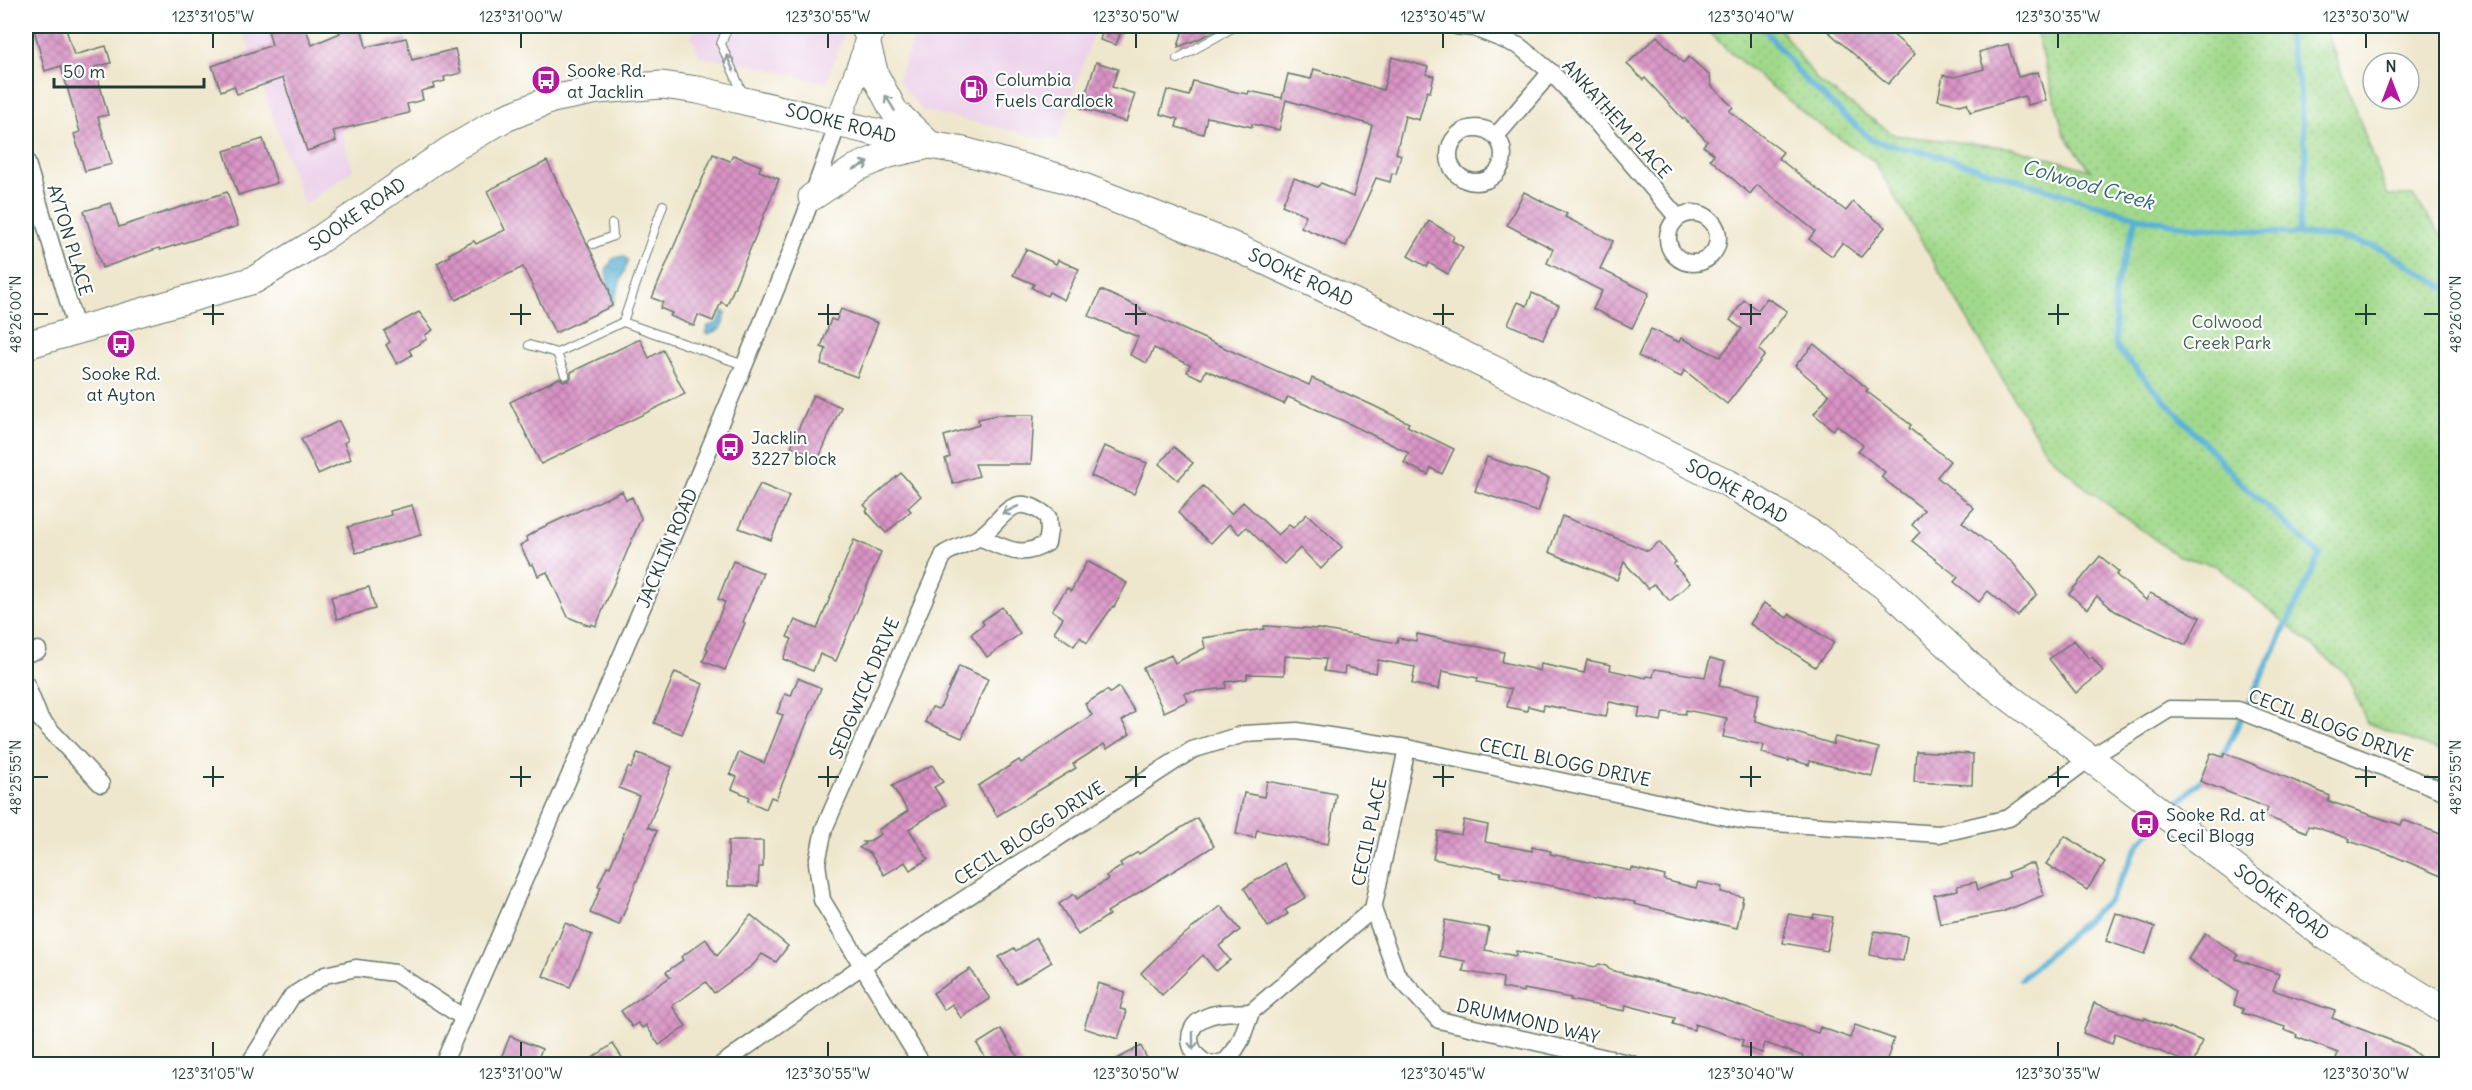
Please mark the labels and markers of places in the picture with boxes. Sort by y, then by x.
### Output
place label: Sooke Rd. at Jacklin [567,59,646,103]
bus stop icon: Sooke Rd. at Jacklin [530,64,562,96]
place label: Columbia Fuels Cardlock [995,68,1113,112]
fuel station icon: Columbia Fuels Cardlock [958,73,990,105]
bus stop icon: Sooke Rd. at Ayton [105,328,137,360]
place label: Sooke Rd. at Ayton [82,362,160,406]
place label: Jacklin 3227 block [751,426,836,470]
bus stop icon: Jacklin 3227 block [714,431,746,463]
place label: Sooke Rd. at Cecil Blogg [2166,803,2266,847]
bus stop icon: Sooke Rd. at Cecil Blogg [2129,808,2161,840]

